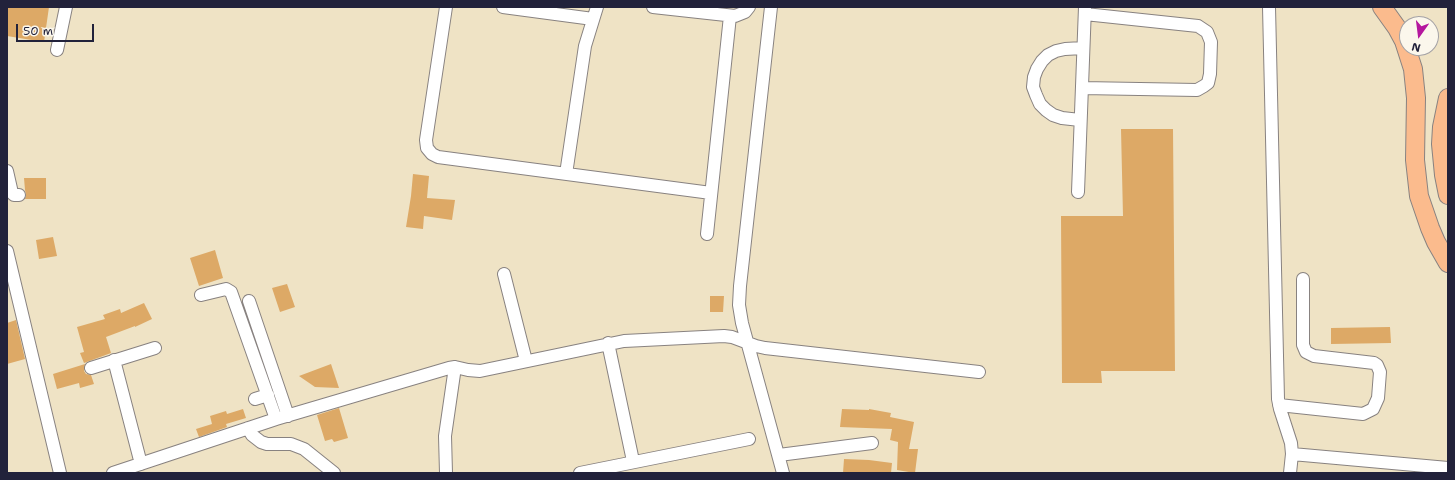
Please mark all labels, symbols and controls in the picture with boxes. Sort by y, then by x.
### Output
scale bar [18,16,96,42]
north arrow [1399,16,1439,56]
text: 50 m [23,23,53,39]
text: N [1410,39,1422,55]

